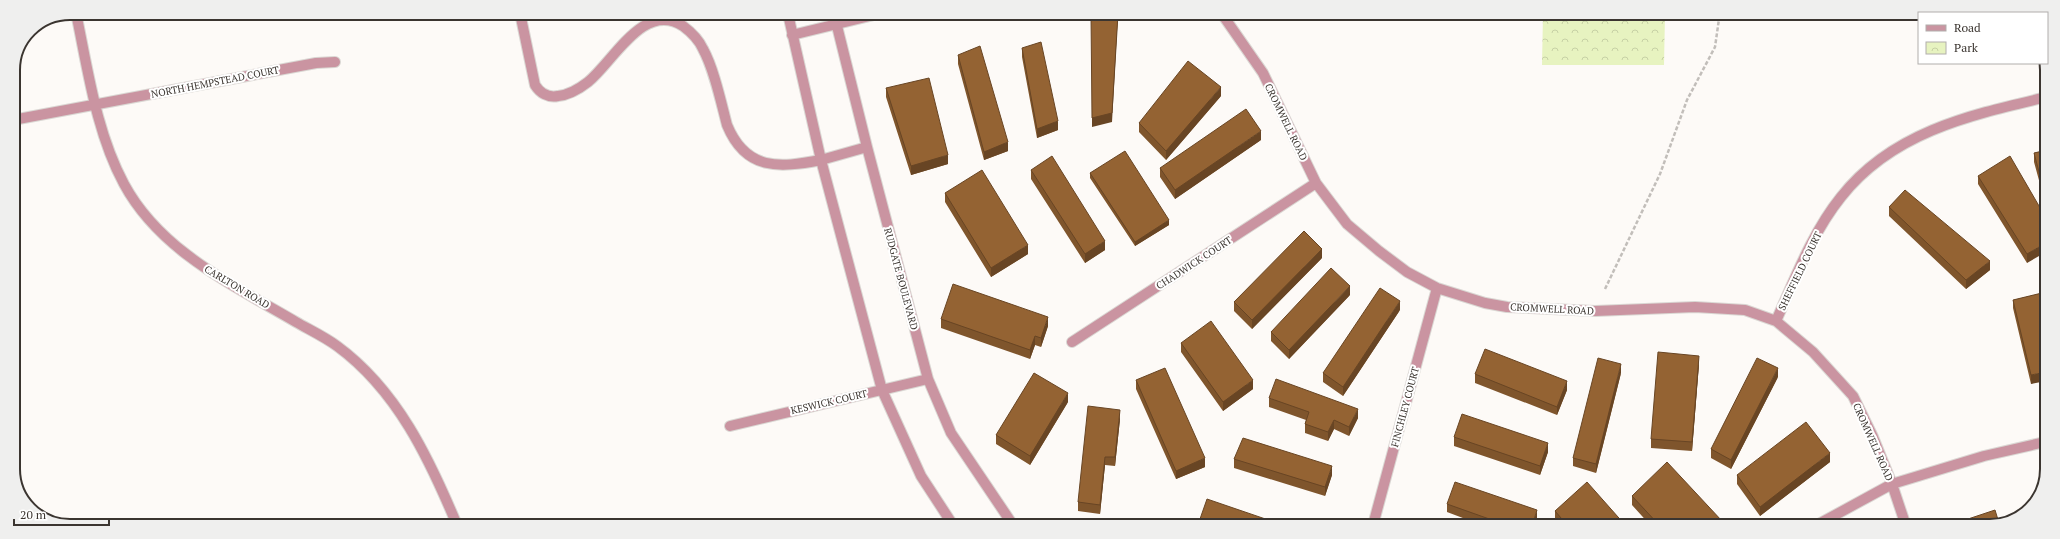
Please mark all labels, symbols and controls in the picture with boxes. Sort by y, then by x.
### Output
legend [1918,12,2048,64]
text: Road [1954,20,1981,35]
text: Park [1954,40,1979,55]
street label: NORTH HEMPSTEAD COURT [150,63,280,101]
street label: CROMWELL ROAD [1262,81,1310,163]
street label: RUDGATE BOULEVARD [881,227,921,331]
street label: SHEFFIELD COURT [1775,229,1825,313]
street label: CHADWICK COURT [1154,234,1234,292]
street label: CARLTON ROAD [202,262,272,312]
street label: CROMWELL ROAD [1510,300,1594,318]
street label: FINCHLEY COURT [1388,365,1422,449]
street label: KESWICK COURT [789,387,869,417]
street label: CROMWELL ROAD [1850,401,1896,483]
scale bar [14,501,109,527]
text: 20 m [20,507,47,522]

